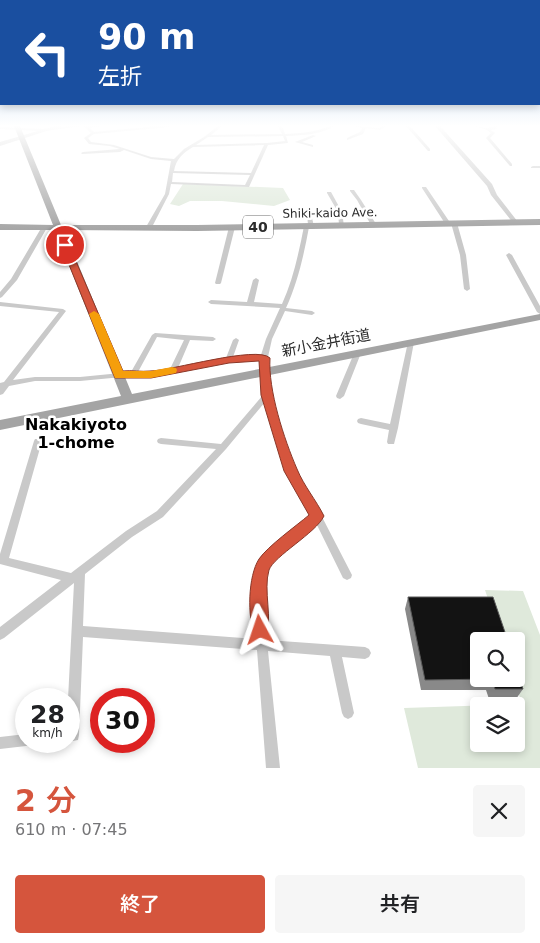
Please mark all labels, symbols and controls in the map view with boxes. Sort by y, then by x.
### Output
text: 90 m [98,17,195,57]
icon: left [15,20,80,85]
text: 左折 [98,64,142,89]
street label: Shiki-kaido Ave. [282,205,378,221]
road number: 40 [243,216,273,238]
pin [44,224,86,266]
icon: arrive [51,231,79,259]
street label: 新小金井街道 [280,326,372,360]
district label: Nakakiyoto 1-chome [25,415,127,452]
position arrow [233,603,285,655]
map controls [470,632,525,752]
button: search [470,632,525,687]
speed limit sign: 30 [90,688,155,753]
button: layers [470,697,525,752]
text: 28 [30,700,65,729]
text: km/h [32,726,63,740]
text: 2 分 [15,783,76,818]
button: close [473,785,525,837]
text: 610 m · 07:45 [15,820,128,839]
button: 終了 [15,875,265,933]
button: 共有 [275,875,525,933]

